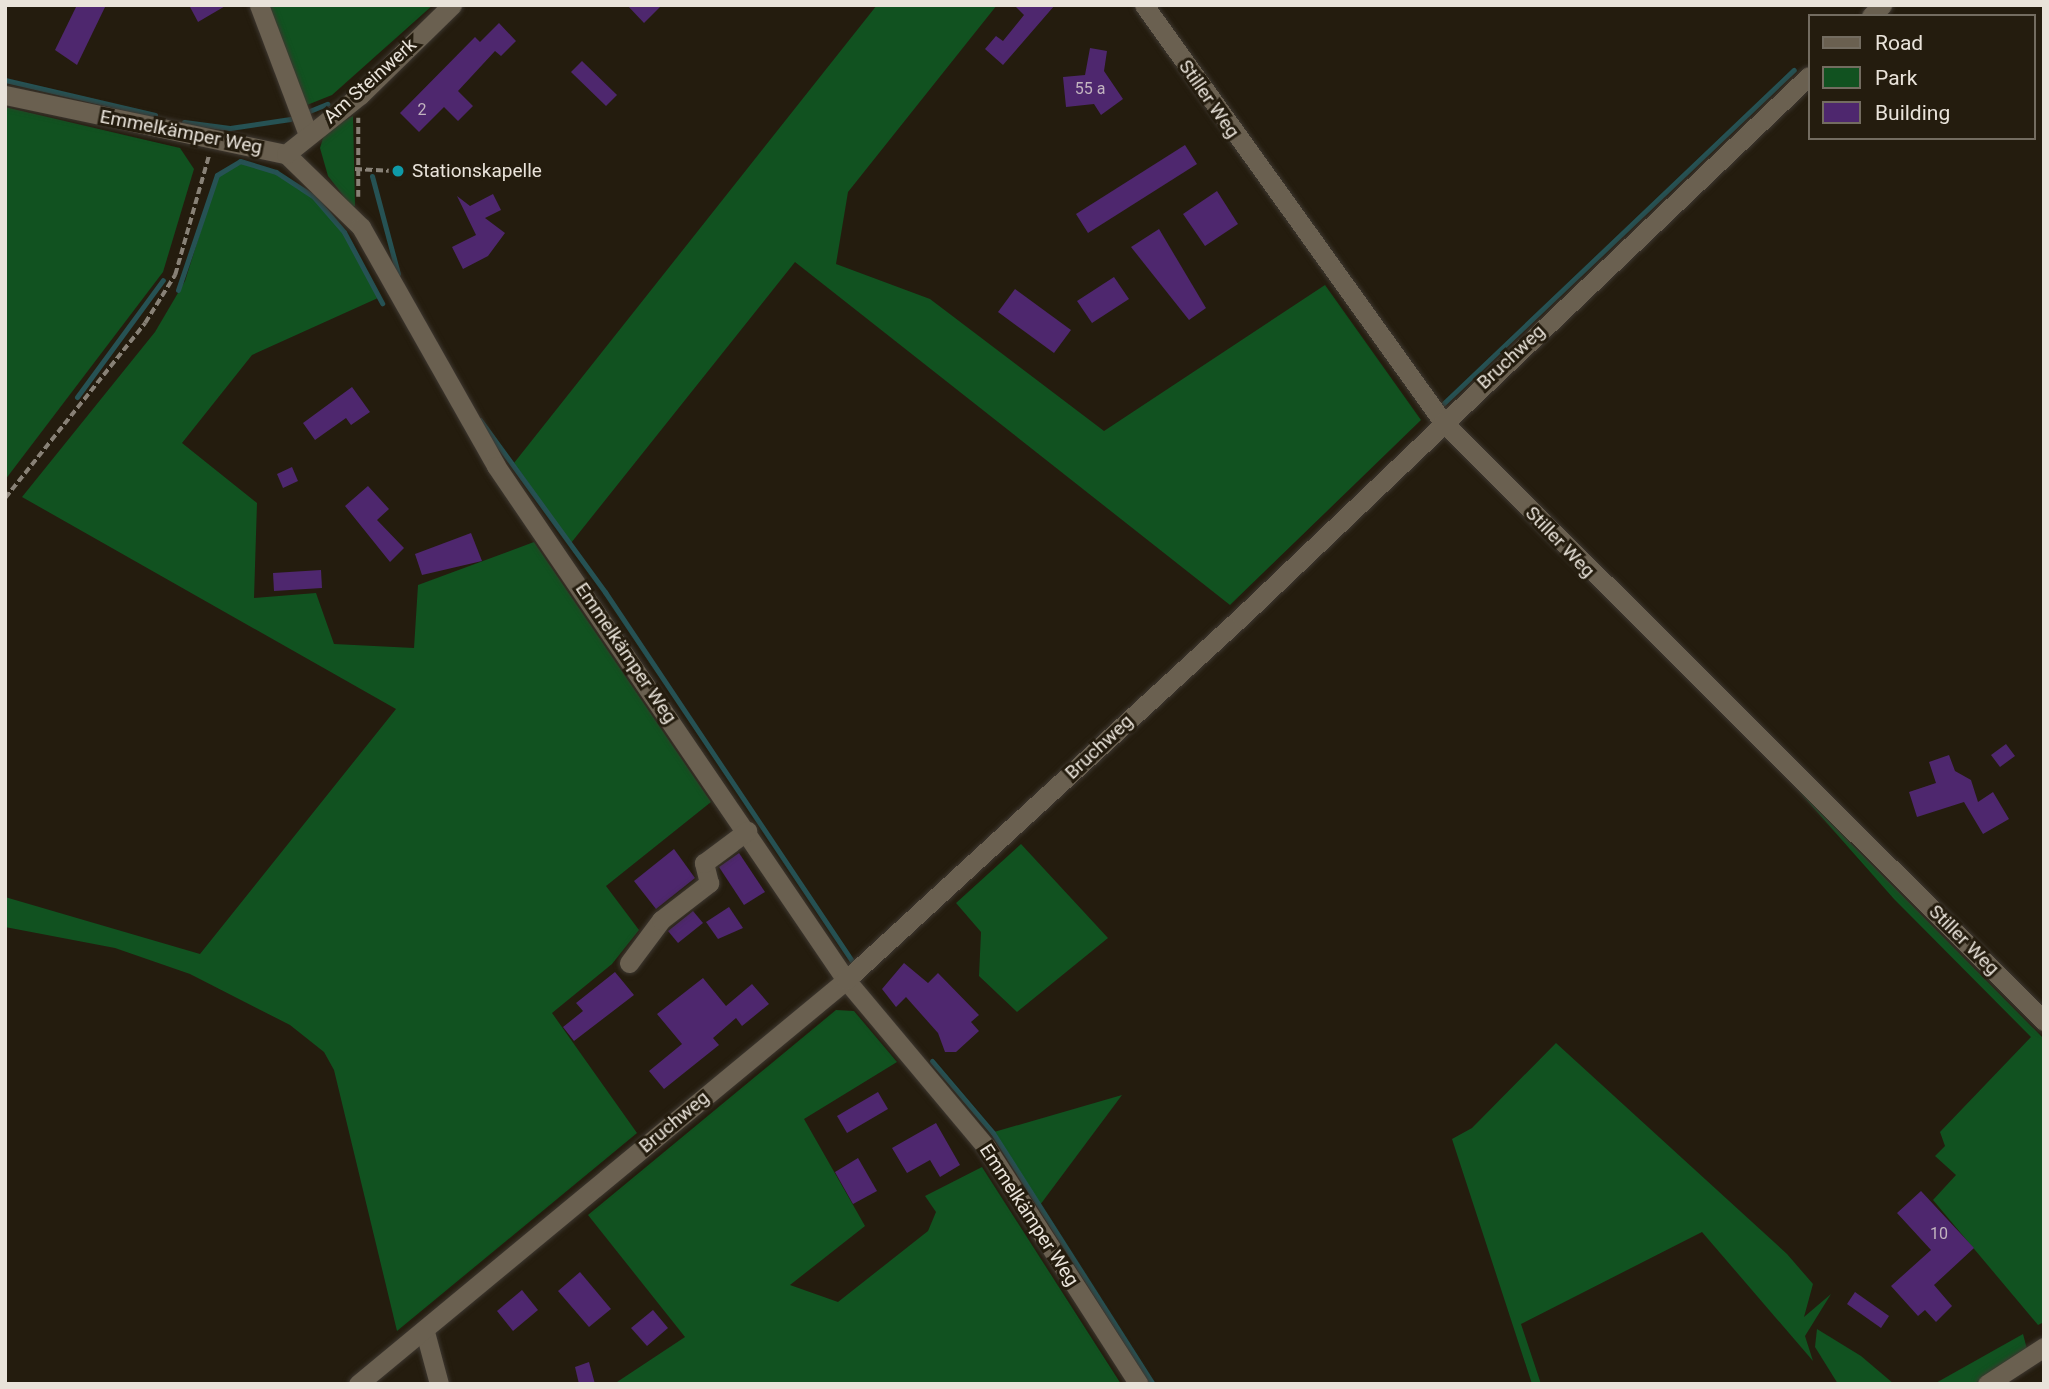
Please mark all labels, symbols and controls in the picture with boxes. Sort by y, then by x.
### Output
legend [1808,14,2035,140]
text: Road [1875,31,1923,55]
street label: Am Steinwerk [319,33,421,129]
street label: Stiller Weg [1174,56,1244,142]
text: Park [1875,66,1917,90]
house number: 55 a [1075,79,1105,99]
house number: 2 [418,100,426,120]
text: Building [1875,101,1950,125]
street label: Emmelkämper Weg [98,105,264,159]
place label: Stationskapelle [412,160,542,182]
marker: Stationskapelle [390,163,406,179]
street label: Bruchweg [1472,320,1550,394]
street label: Stiller Weg [1521,502,1599,582]
street label: Emmelkämper Weg [571,578,681,728]
street label: Bruchweg [1060,710,1138,784]
street label: Stiller Weg [1924,900,2004,980]
street label: Bruchweg [634,1086,714,1158]
street label: Emmelkämper Weg [975,1140,1083,1290]
house number: 10 [1930,1224,1948,1244]

